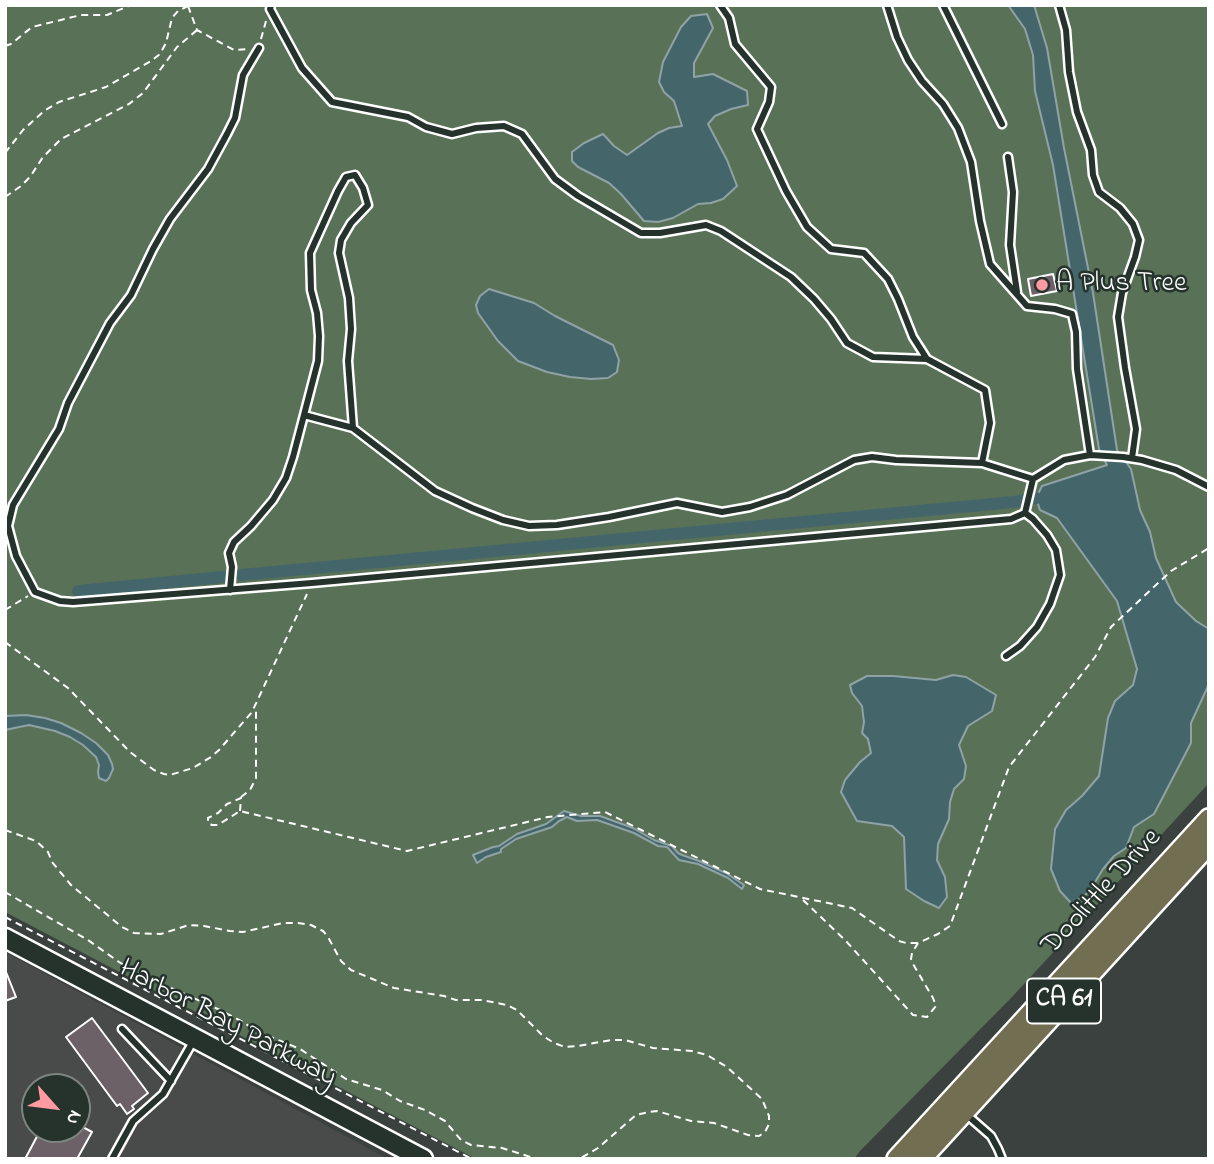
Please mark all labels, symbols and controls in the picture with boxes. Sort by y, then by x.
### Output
place label: A Plus Tree [1056,268,1186,302]
marker: A Plus Tree [1034,277,1050,293]
street label: Doolittle Drive [1036,823,1170,963]
street label: Harbor Bay Parkway [113,954,341,1096]
road number: CA 61 [1027,978,1101,1024]
north arrow [21,1073,91,1143]
text: N [58,1105,88,1129]

